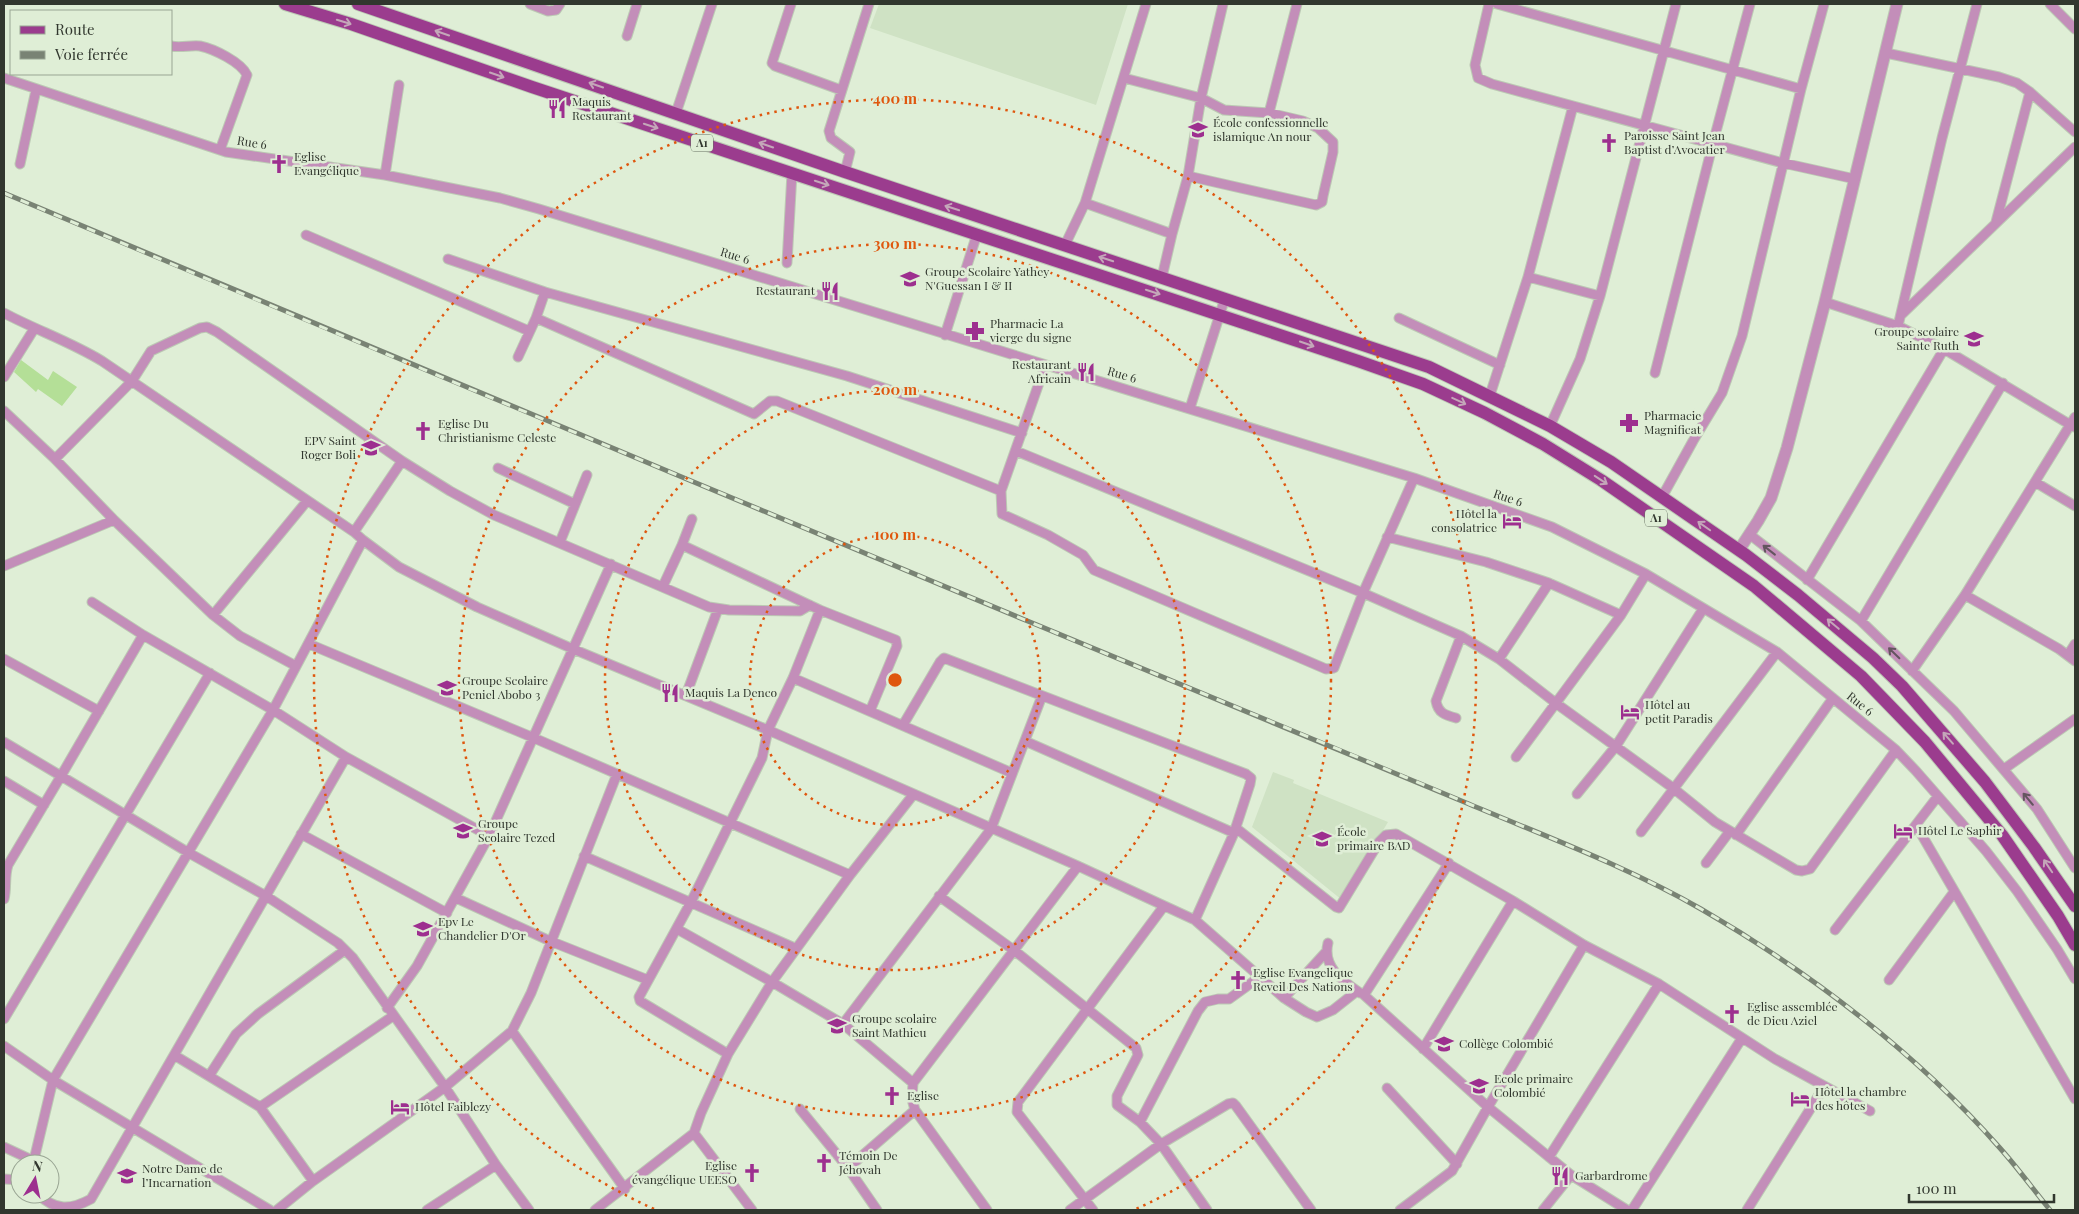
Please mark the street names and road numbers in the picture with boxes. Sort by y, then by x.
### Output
street label: Rue 6 [236,132,268,152]
road number: A1 [691,134,713,152]
street label: Rue 6 [719,243,752,267]
street label: Rue 6 [1106,362,1139,386]
street label: Rue 6 [1492,485,1525,510]
road number: A1 [1645,509,1667,526]
street label: Rue 6 [1844,688,1877,719]

